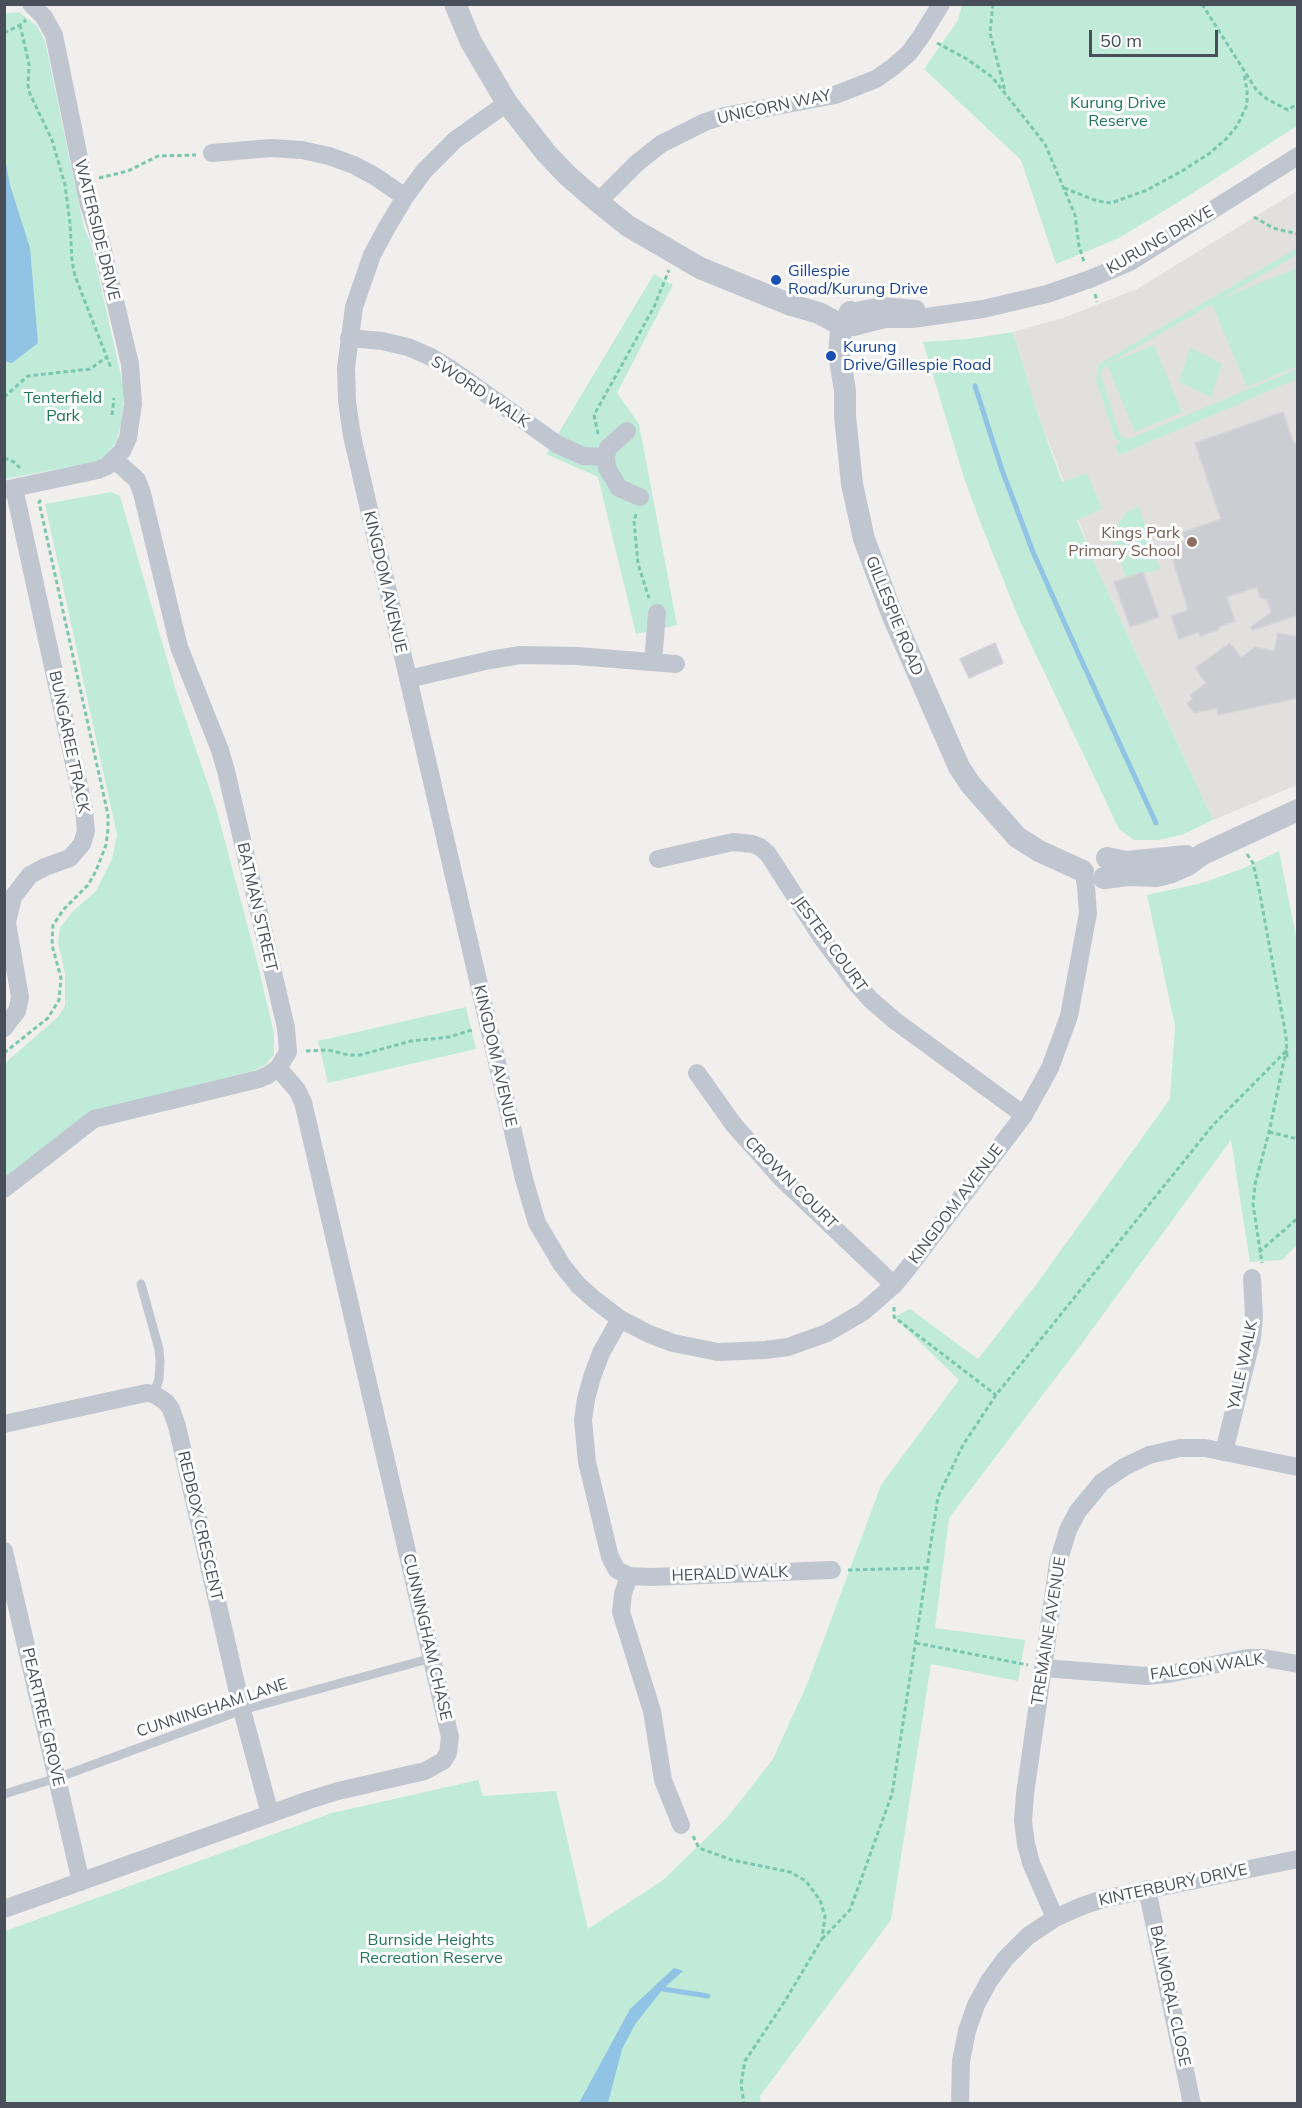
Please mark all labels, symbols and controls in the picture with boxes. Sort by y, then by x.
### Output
scale bar [1092,18,1221,56]
text: 50 m [1100,29,1142,52]
street label: UNICORN WAY [716,86,832,128]
park label: Kurung Drive Reserve [1070,93,1166,131]
street label: WATERSIDE DRIVE [70,157,124,303]
street label: KURUNG DRIVE [1103,202,1217,278]
place label: Gillespie Road/Kurung Drive [788,261,928,299]
marker: Gillespie Road/Kurung Drive [769,273,783,287]
place label: Kurung Drive/Gillespie Road [843,337,991,375]
marker: Kurung Drive/Gillespie Road [824,349,838,363]
street label: SWORD WALK [427,352,533,432]
park label: Tenterfield Park [24,388,102,426]
street label: KINGDOM AVENUE [359,509,411,655]
place label: Kings Park Primary School [1068,523,1180,561]
marker: Kings Park Primary School [1185,535,1199,549]
street label: GILLESPIE ROAD [861,553,927,679]
street label: BUNGAREE TRACK [45,669,93,815]
street label: BATMAN STREET [233,841,281,973]
street label: JESTER COURT [789,892,871,996]
street label: KINGDOM AVENUE [469,983,521,1129]
street label: CROWN COURT [741,1133,841,1233]
street label: KINGDOM AVENUE [905,1140,1007,1268]
street label: YALE WALK [1224,1319,1262,1411]
street label: REDBOX CRESCENT [173,1449,227,1603]
street label: CUNNINGHAM CHASE [398,1552,456,1722]
street label: TREMAINE AVENUE [1028,1556,1070,1706]
street label: HERALD WALK [671,1562,789,1586]
street label: PEARTREE GROVE [18,1646,68,1788]
street label: FALCON WALK [1149,1650,1265,1684]
street label: CUNNINGHAM LANE [134,1674,290,1742]
street label: KINTERBURY DRIVE [1097,1860,1249,1910]
street label: BALMORAL CLOSE [1146,1924,1194,2068]
park label: Burnside Heights Recreation Reserve [359,1930,503,1968]

